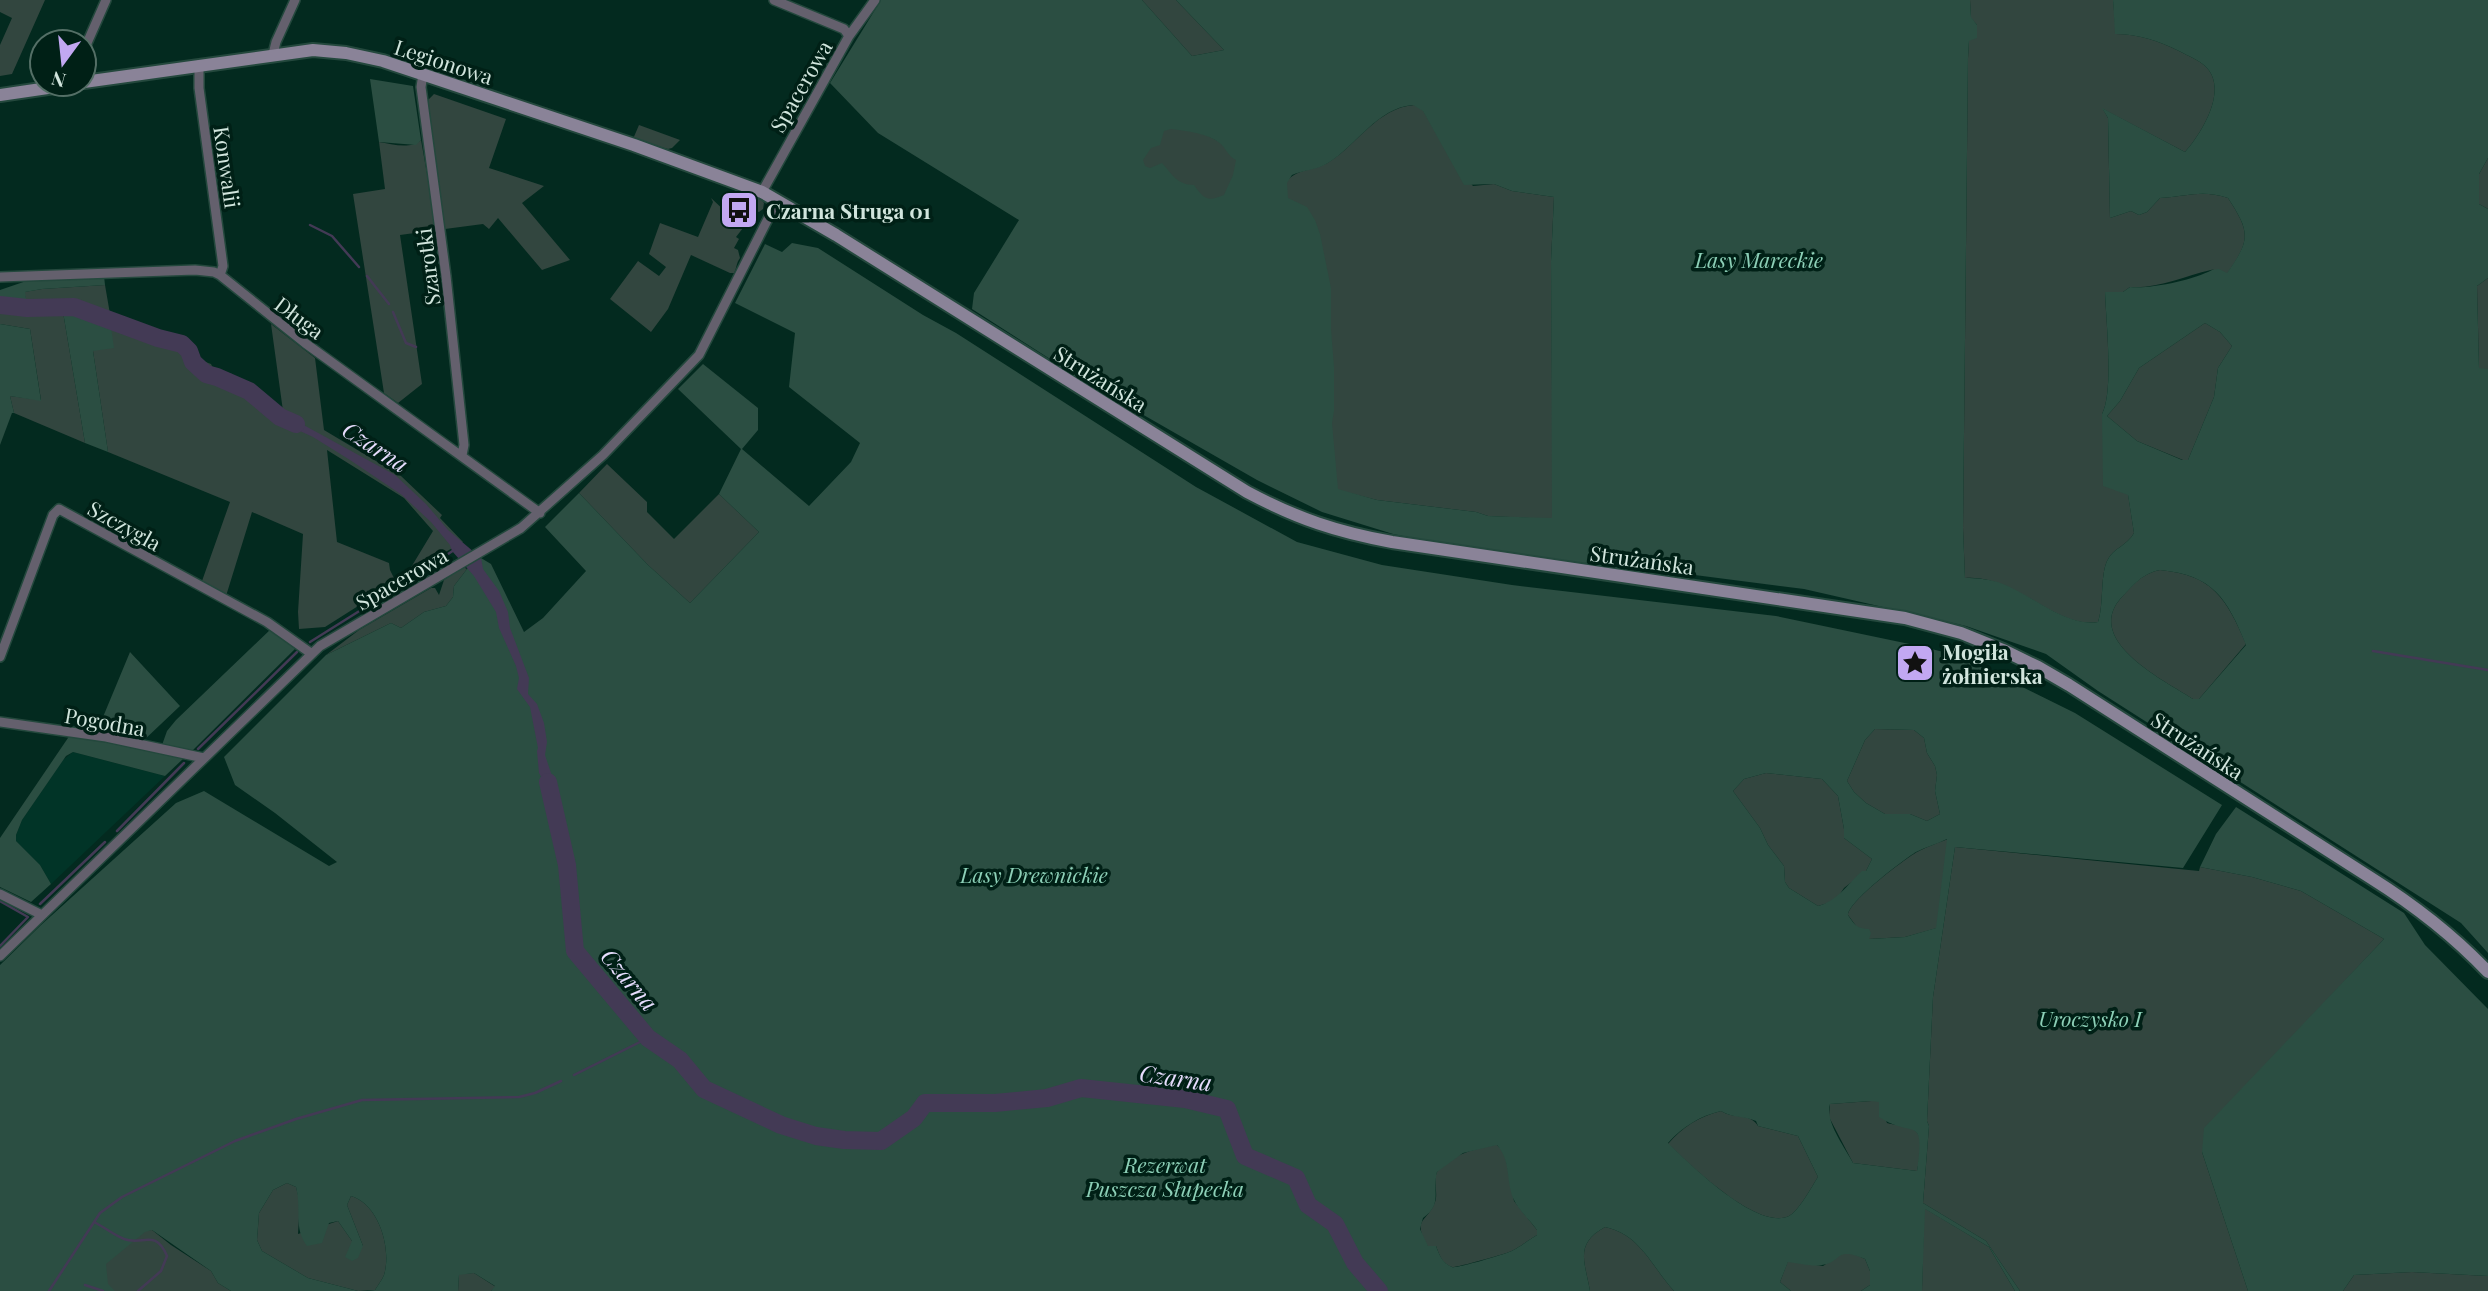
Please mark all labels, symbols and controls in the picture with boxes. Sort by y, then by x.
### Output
north arrow [28,28,98,98]
street label: Legionowa [391,32,497,90]
street label: Spacerowa [762,35,838,137]
text: N [48,66,68,95]
street label: Konwalii [208,124,248,210]
bus stop icon: Czarna Struga 01 [718,189,760,231]
place label: Czarna Struga 01 [766,196,931,224]
street label: Szarotki [408,227,446,307]
park label: Lasy Mareckie [1694,245,1823,273]
street label: Długa [270,289,331,345]
street label: Strużańska [1049,338,1153,418]
water label: Czarna [337,413,415,479]
street label: Szczygla [83,493,167,557]
street label: Strużańska [1588,538,1696,580]
street label: Spacerowa [350,540,452,616]
place label: Mogiła żołnierska [1942,637,2043,689]
place icon: Mogiła żołnierska [1894,642,1936,684]
street label: Pogodna [63,700,148,742]
street label: Strużańska [2147,705,2250,785]
park label: Lasy Drewnickie [959,860,1108,888]
water label: Czarna [595,941,665,1017]
park label: Uroczysko I [2038,1004,2143,1032]
water label: Czarna [1138,1057,1214,1097]
park label: Rezerwat Puszcza Słupecka [1085,1150,1244,1202]

